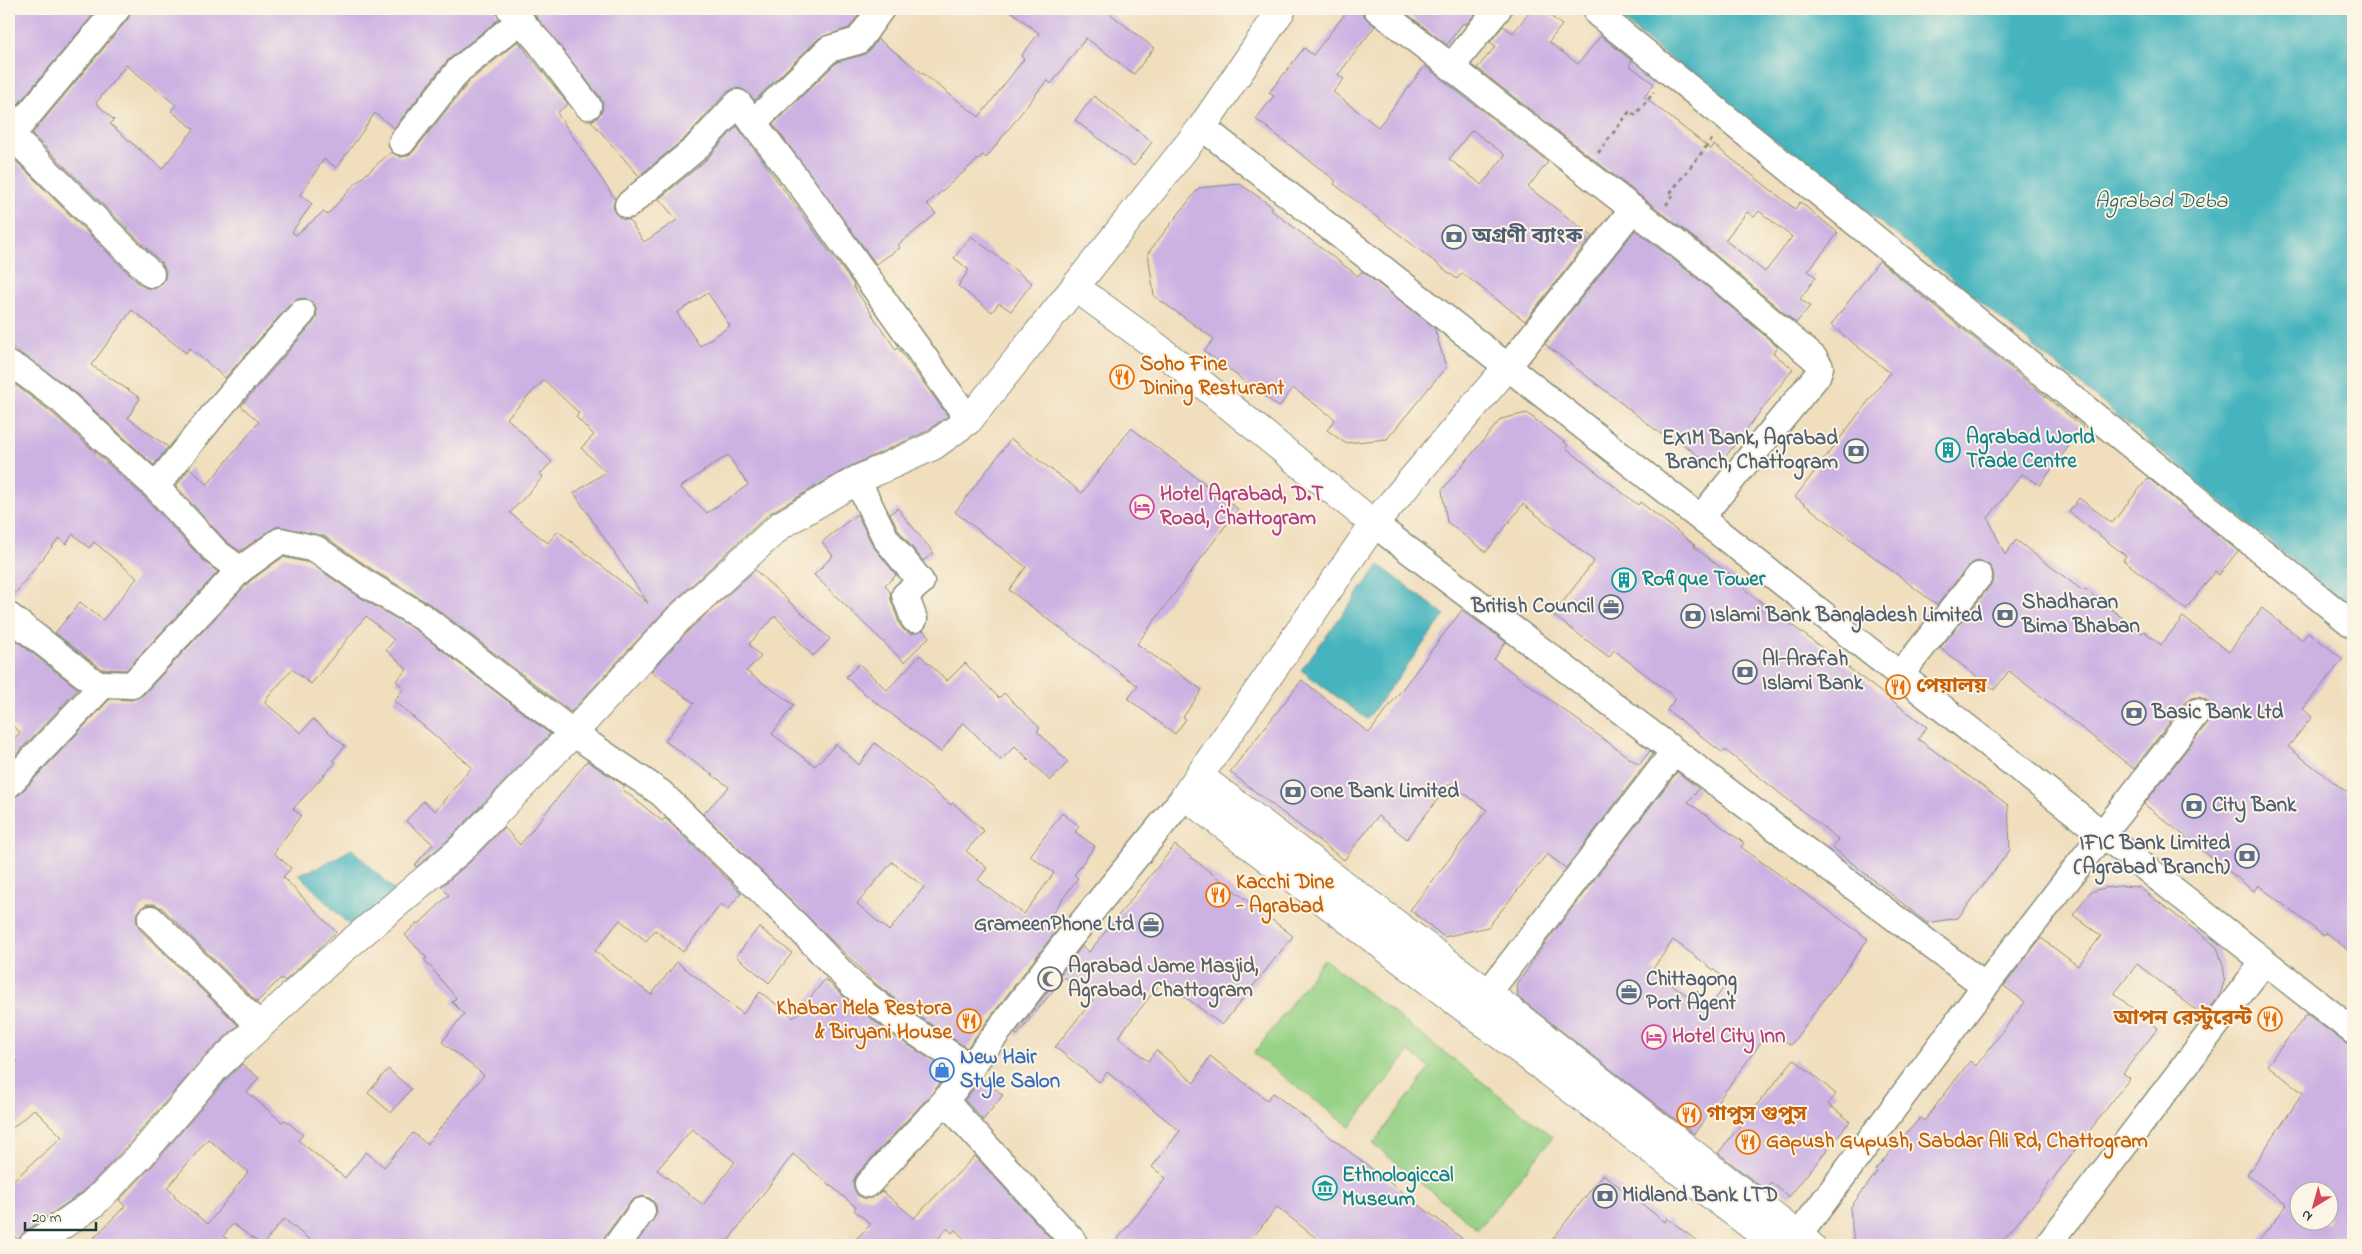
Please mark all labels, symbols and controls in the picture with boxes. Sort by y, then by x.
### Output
water label: Agrabad Deba [2094,186,2229,218]
place label: অগ্রণী ব্যাংক [1471,222,1583,252]
bank icon: অগ্রণী ব্যাংক [1441,224,1467,250]
place label: Soho Fine Dining Resturant [1139,350,1285,406]
restaurant icon: Soho Fine Dining Resturant [1109,364,1135,390]
place label: Agrabad World Trade Centre [1966,423,2095,477]
place label: EXIM Bank, Agrabad Branch, Chattogram [1662,424,1838,480]
building icon: Agrabad World Trade Centre [1935,437,1961,463]
bank icon: EXIM Bank, Agrabad Branch, Chattogram [1843,438,1869,464]
place label: Hotel Agrabad, D.T Road, Chattogram [1160,480,1323,536]
hotel icon: Hotel Agrabad, D.T Road, Chattogram [1129,494,1155,520]
place label: Rofique Tower [1642,565,1766,595]
building icon: Rofique Tower [1611,567,1637,593]
place label: Shadharan Bima Bhaban [2021,588,2140,642]
place label: British Council [1470,592,1594,622]
office icon: British Council [1598,594,1624,620]
place label: Islami Bank Bangladesh Limited [1710,601,1983,633]
bank icon: Shadharan Bima Bhaban [1992,602,2018,628]
bank icon: Islami Bank Bangladesh Limited [1680,603,1706,629]
place label: Al-Arafah Islami Bank [1762,645,1864,699]
bank icon: Al-Arafah Islami Bank [1732,659,1758,685]
place label: পেয়ালয় [1916,672,1988,702]
restaurant icon: পেয়ালয় [1885,674,1911,700]
place label: Basic Bank Ltd [2151,698,2284,728]
bank icon: Basic Bank Ltd [2121,700,2147,726]
place label: One Bank Limited [1310,777,1459,807]
bank icon: One Bank Limited [1280,779,1306,805]
place label: City Bank [2212,791,2297,823]
bank icon: City Bank [2181,793,2207,819]
place label: IFIC Bank Limited (Agrabad Branch) [2074,829,2231,885]
bank icon: IFIC Bank Limited (Agrabad Branch) [2234,843,2260,869]
place label: Kacchi Dine - Agrabad [1235,868,1335,924]
restaurant icon: Kacchi Dine - Agrabad [1205,882,1231,908]
place label: GrameenPhone Ltd [974,910,1134,940]
office icon: GrameenPhone Ltd [1138,912,1164,938]
place label: Agrabad Jame Masjid, Agrabad, Chattogram [1068,952,1259,1008]
place label: Chittagong Port Agent [1646,965,1737,1021]
mosque icon: Agrabad Jame Masjid, Agrabad, Chattogram [1037,966,1063,992]
office icon: Chittagong Port Agent [1616,979,1642,1005]
place label: Khabar Mela Restora & Biryani House [777,994,953,1050]
place label: আপন রেস্টুরেন্ট [2112,1004,2252,1034]
restaurant icon: আপন রেস্টুরেন্ট [2257,1006,2283,1032]
restaurant icon: Khabar Mela Restora & Biryani House [956,1008,982,1034]
place label: Hotel City Inn [1672,1022,1785,1054]
hotel icon: Hotel City Inn [1641,1024,1667,1050]
place label: New Hair Style Salon [960,1043,1060,1099]
shop icon: New Hair Style Salon [929,1057,955,1083]
place label: গাপুস গুপুস [1706,1100,1807,1130]
restaurant icon: গাপুস গুপুস [1676,1102,1702,1128]
place label: Gapush Gupush, Sabdar Ali Rd, Chattogram [1766,1127,2148,1159]
restaurant icon: Gapush Gupush, Sabdar Ali Rd, Chattogram [1735,1129,1761,1155]
place label: Ethnologiccal Museum [1342,1161,1454,1215]
museum icon: Ethnologiccal Museum [1312,1175,1338,1201]
place label: Midland Bank LTD [1622,1181,1778,1211]
north arrow [2290,1182,2340,1232]
bank icon: Midland Bank LTD [1592,1183,1618,1209]
scale bar [25,1199,96,1231]
text: N [2297,1204,2317,1226]
text: 20 m [32,1207,62,1229]

